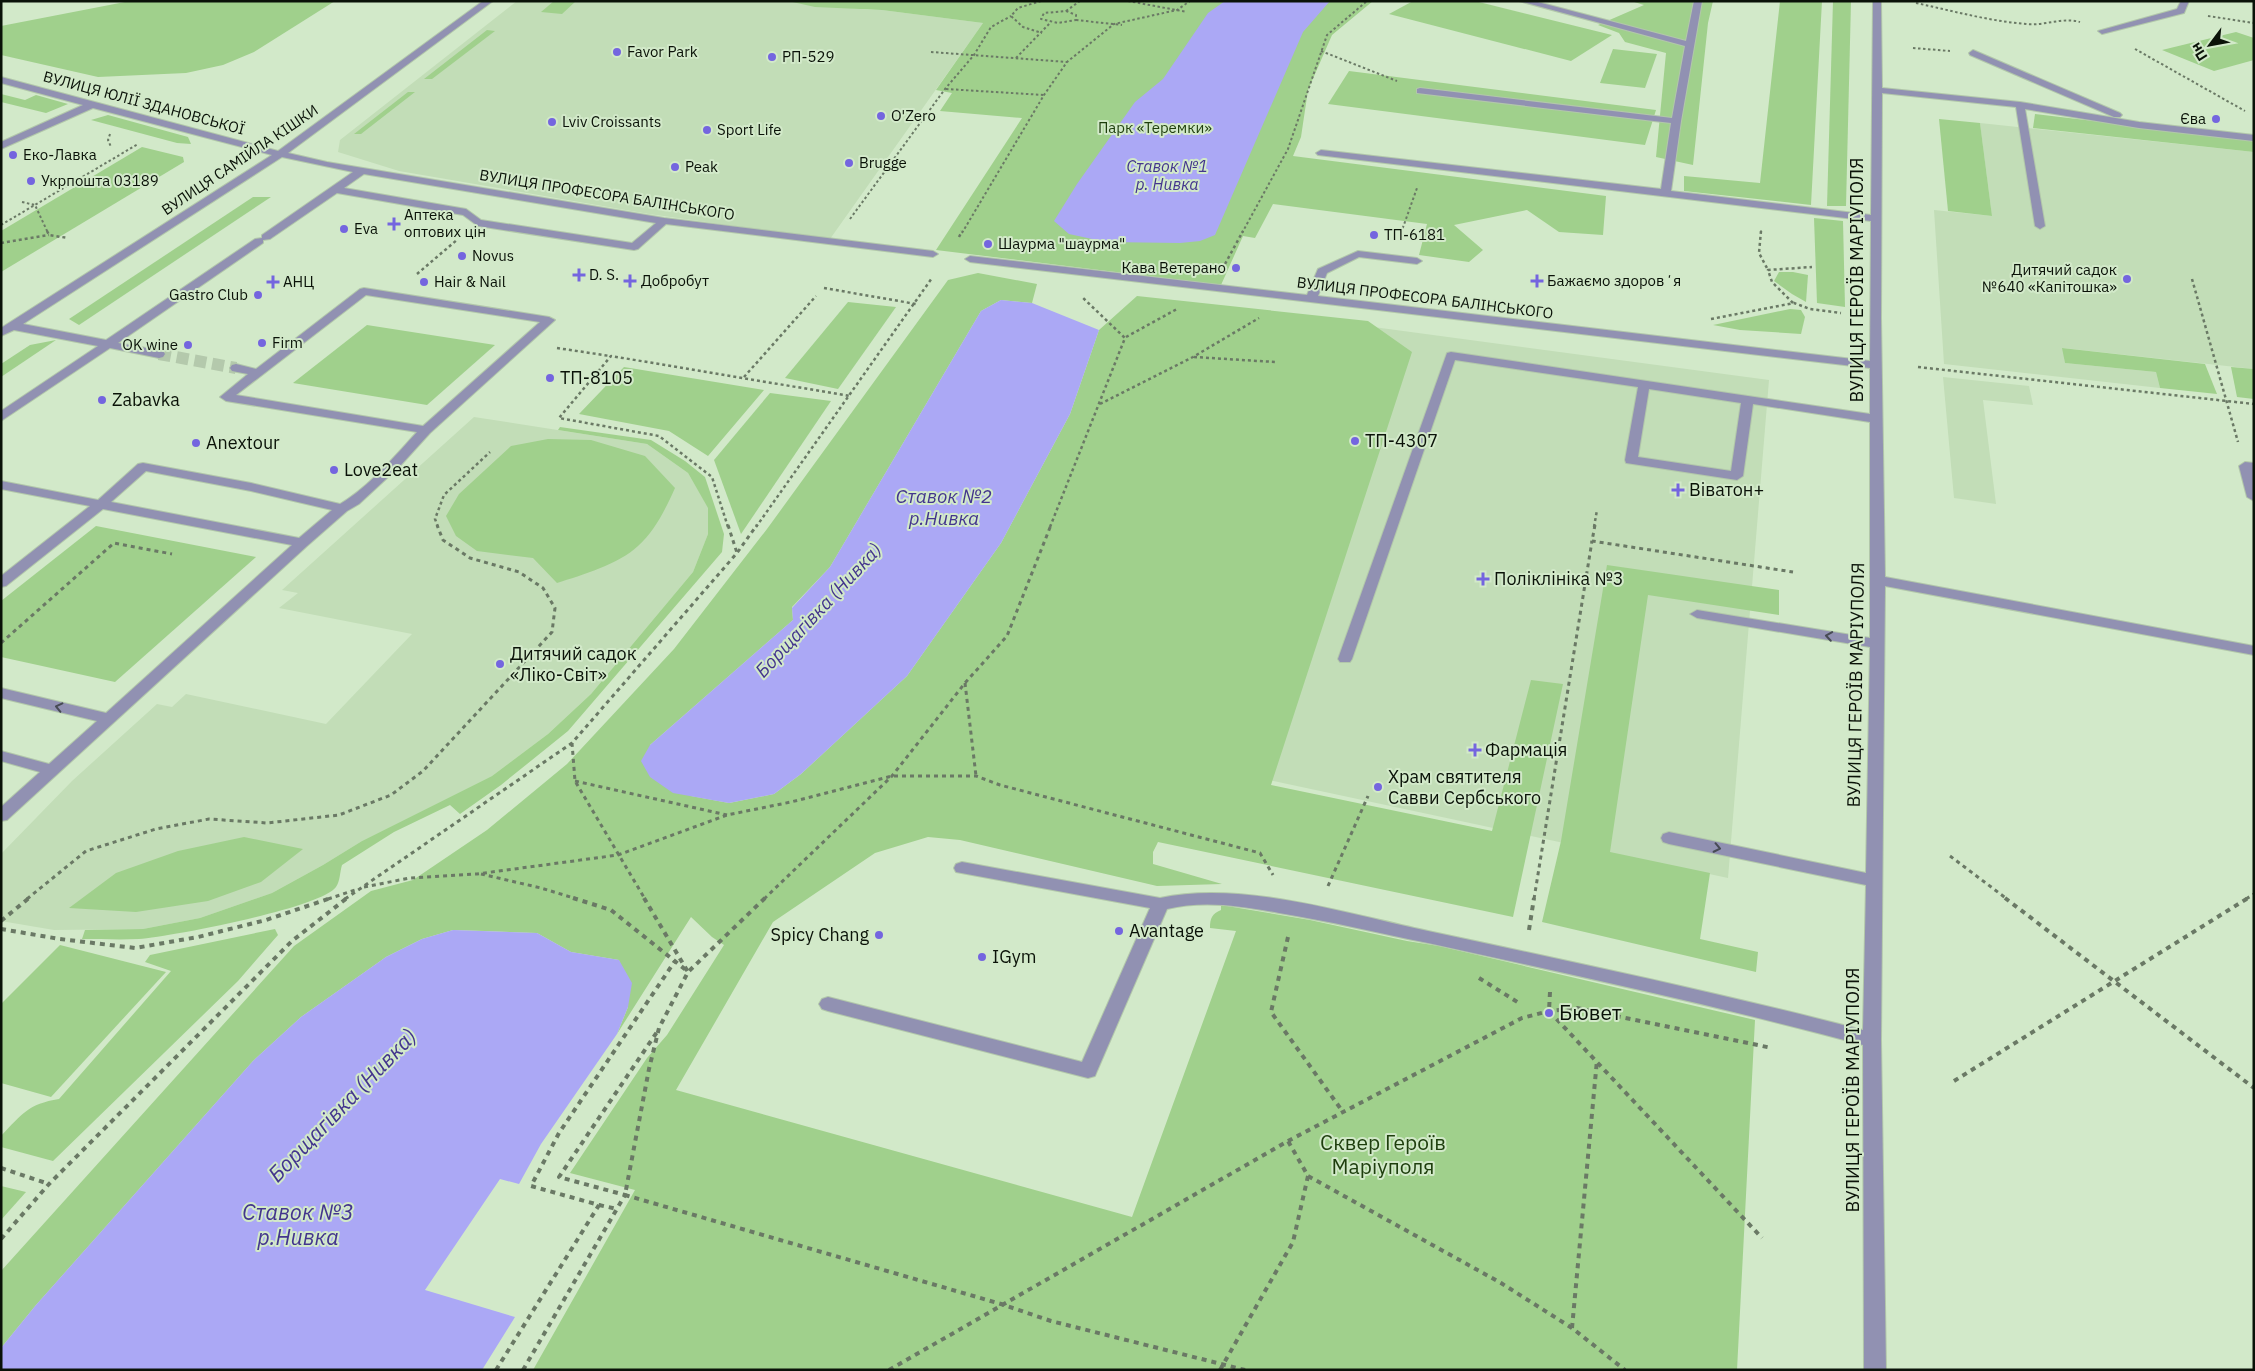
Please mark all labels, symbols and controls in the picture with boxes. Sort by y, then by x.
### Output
north arrow [2185,20,2235,70]
text: Пн [2186,39,2212,65]
place label: Favor Park [627,42,698,61]
marker: Favor Park [611,46,623,58]
place label: РП-529 [782,47,834,66]
marker: РП-529 [766,51,778,63]
street label: ВУЛИЦЯ ЮЛІЇ ЗДАНОВСЬКОЇ [41,66,247,139]
street label: ВУЛИЦЯ САМІЙЛА КІШКИ [158,100,322,219]
place label: O'Zero [891,106,936,125]
place label: Єва [2180,109,2206,128]
marker: O'Zero [875,110,887,122]
place label: Lviv Croissants [562,112,661,131]
marker: Єва [2210,113,2222,125]
marker: Lviv Croissants [546,116,558,128]
park label: Парк «Теремки» [1098,118,1212,137]
place label: Sport Life [717,120,782,139]
marker: Sport Life [701,124,713,136]
place label: Еко-Лавка [23,145,97,164]
marker: Еко-Лавка [7,149,19,161]
place label: Brugge [859,153,907,172]
water label: Ставок №1 р. Нивка [1126,156,1208,194]
place label: Peak [685,157,718,176]
marker: Brugge [843,157,855,169]
street label: ВУЛИЦЯ ГЕРОЇВ МАРІУПОЛЯ [1845,157,1868,403]
marker: Peak [669,161,681,173]
street label: ВУЛИЦЯ ПРОФЕСОРА БАЛІНСЬКОГО [478,165,736,224]
place label: Укрпошта 03189 [41,171,159,190]
marker: Укрпошта 03189 [25,175,37,187]
place label: Аптека оптових цін [404,205,486,241]
marker: Аптека оптових цін [388,218,400,230]
place label: Eva [354,219,378,238]
marker: Eva [338,223,350,235]
place label: ТП-6181 [1384,225,1445,244]
marker: ТП-6181 [1368,229,1380,241]
place label: Шаурма "шаурма" [998,234,1125,253]
marker: Шаурма "шаурма" [982,238,994,250]
place label: Novus [472,246,514,265]
marker: Novus [456,250,468,262]
place label: Кава Ветерано [1121,258,1226,277]
place label: Дитячий садок №640 «Капітошка» [1982,260,2117,296]
marker: Кава Ветерано [1230,262,1242,274]
place label: D. S. [589,265,619,284]
marker: D. S. [573,269,585,281]
place label: Добробут [641,271,709,290]
place label: Бажаємо здоровʼя [1547,271,1681,290]
place label: АНЦ [283,272,314,291]
place label: Hair & Nail [434,272,506,291]
street label: ВУЛИЦЯ ПРОФЕСОРА БАЛІНСЬКОГО [1296,272,1554,323]
marker: Дитячий садок №640 «Капітошка» [2121,273,2133,285]
marker: Добробут [623,274,637,288]
marker: Бажаємо здоровʼя [1531,275,1543,287]
marker: АНЦ [267,276,279,288]
marker: Hair & Nail [418,276,430,288]
place label: Gastro Club [169,285,248,304]
marker: Gastro Club [252,289,264,301]
place label: Firm [272,333,303,352]
place label: OK wine [122,335,178,354]
marker: Firm [256,337,268,349]
marker: OK wine [182,339,194,351]
place label: ТП-8105 [560,366,633,389]
marker: ТП-8105 [544,372,556,384]
place label: Zabavka [112,388,180,411]
marker: Zabavka [96,394,108,406]
place label: ТП-4307 [1365,429,1438,452]
place label: Anextour [206,431,280,454]
marker: ТП-4307 [1349,435,1361,447]
marker: Anextour [190,437,202,449]
place label: Love2eat [344,458,418,481]
marker: Love2eat [328,464,340,476]
place label: Віватон+ [1689,478,1764,501]
marker: Віватон+ [1671,483,1685,497]
water label: Ставок №2 р.Нивка [896,484,992,530]
water label: Борщагівка (Нивка) [750,538,886,682]
street label: ВУЛИЦЯ ГЕРОЇВ МАРІУПОЛЯ [1842,562,1869,808]
place label: Поліклініка №3 [1494,567,1624,590]
marker: Поліклініка №3 [1476,572,1490,586]
one-way arrow [1825,632,1834,642]
place label: Дитячий садок «Ліко-Світ» [510,642,637,686]
marker: Дитячий садок «Ліко-Світ» [494,658,506,670]
one-way arrow [55,702,64,713]
place label: Фармація [1485,738,1567,761]
marker: Фармація [1469,744,1481,756]
place label: Храм святителя Савви Сербського [1388,765,1541,809]
marker: Храм святителя Савви Сербського [1372,781,1384,793]
one-way arrow [1712,842,1721,853]
place label: Avantage [1129,919,1204,942]
place label: Spicy Chang [771,923,869,946]
marker: Avantage [1113,925,1125,937]
marker: Spicy Chang [873,929,885,941]
place label: IGym [992,945,1036,968]
marker: IGym [976,951,988,963]
street label: ВУЛИЦЯ ГЕРОЇВ МАРІУПОЛЯ [1841,967,1864,1213]
place label: Бювет [1559,998,1622,1026]
marker: Бювет [1543,1007,1555,1019]
water label: Борщагівка (Нивка) [261,1022,422,1188]
park label: Сквер Героїв Маріуполя [1320,1128,1446,1180]
water label: Ставок №3 р.Нивка [242,1197,354,1251]

